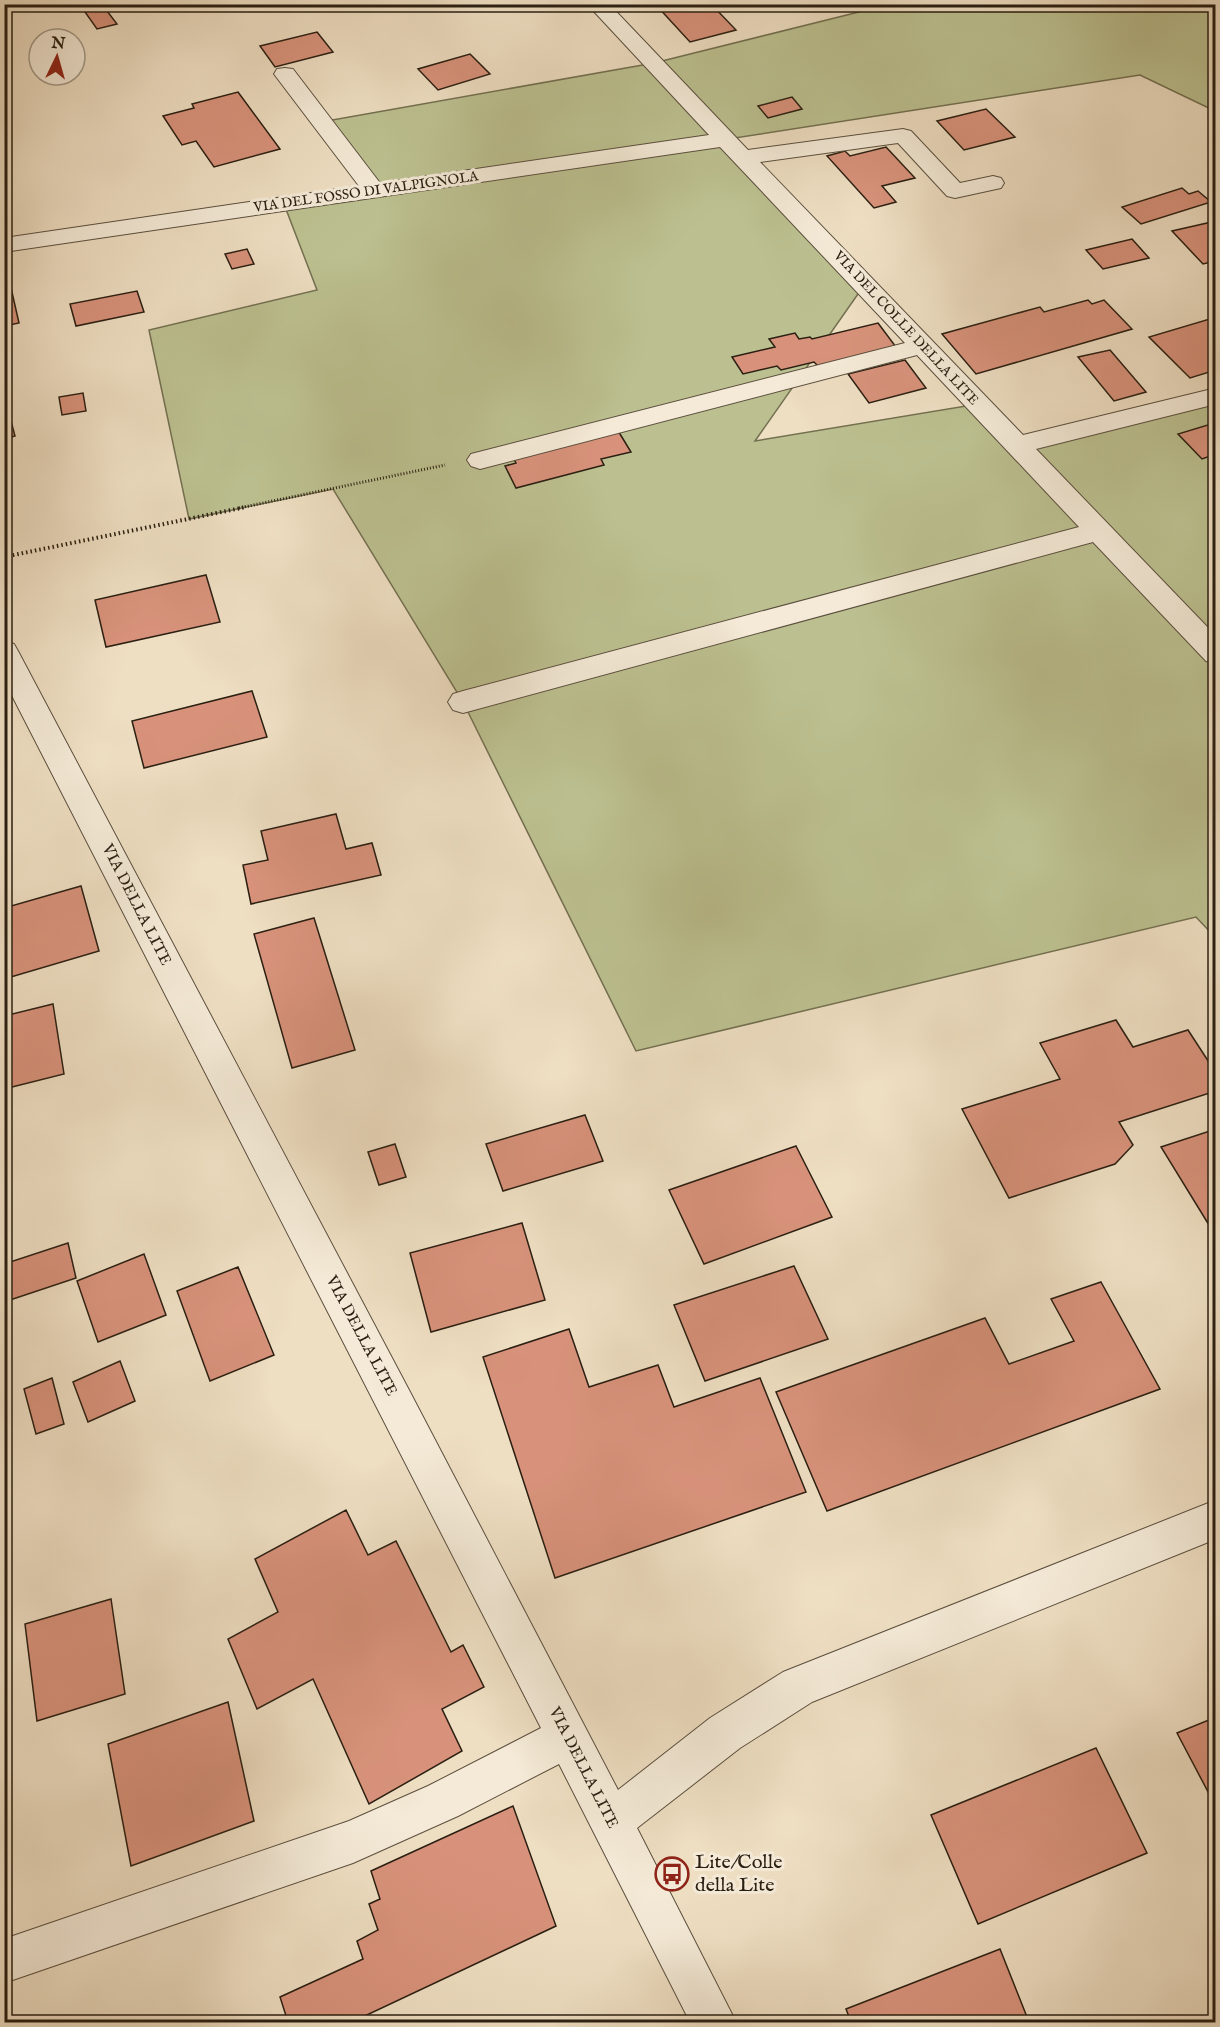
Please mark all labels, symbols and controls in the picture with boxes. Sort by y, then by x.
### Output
north arrow [27,27,87,87]
text: N [49,33,66,55]
street label: VIA DEL FOSSO DI VALPIGNOLA [251,167,480,217]
street label: VIA DEL COLLE DELLA LITE [829,246,983,409]
street label: VIA DELLA LITE [96,840,175,969]
street label: VIA DELLA LITE [320,1272,401,1400]
street label: VIA DELLA LITE [543,1703,622,1832]
place label: Lite/Colle della Lite [695,1850,782,1898]
bus stop icon: Lite/Colle della Lite [654,1856,690,1892]

